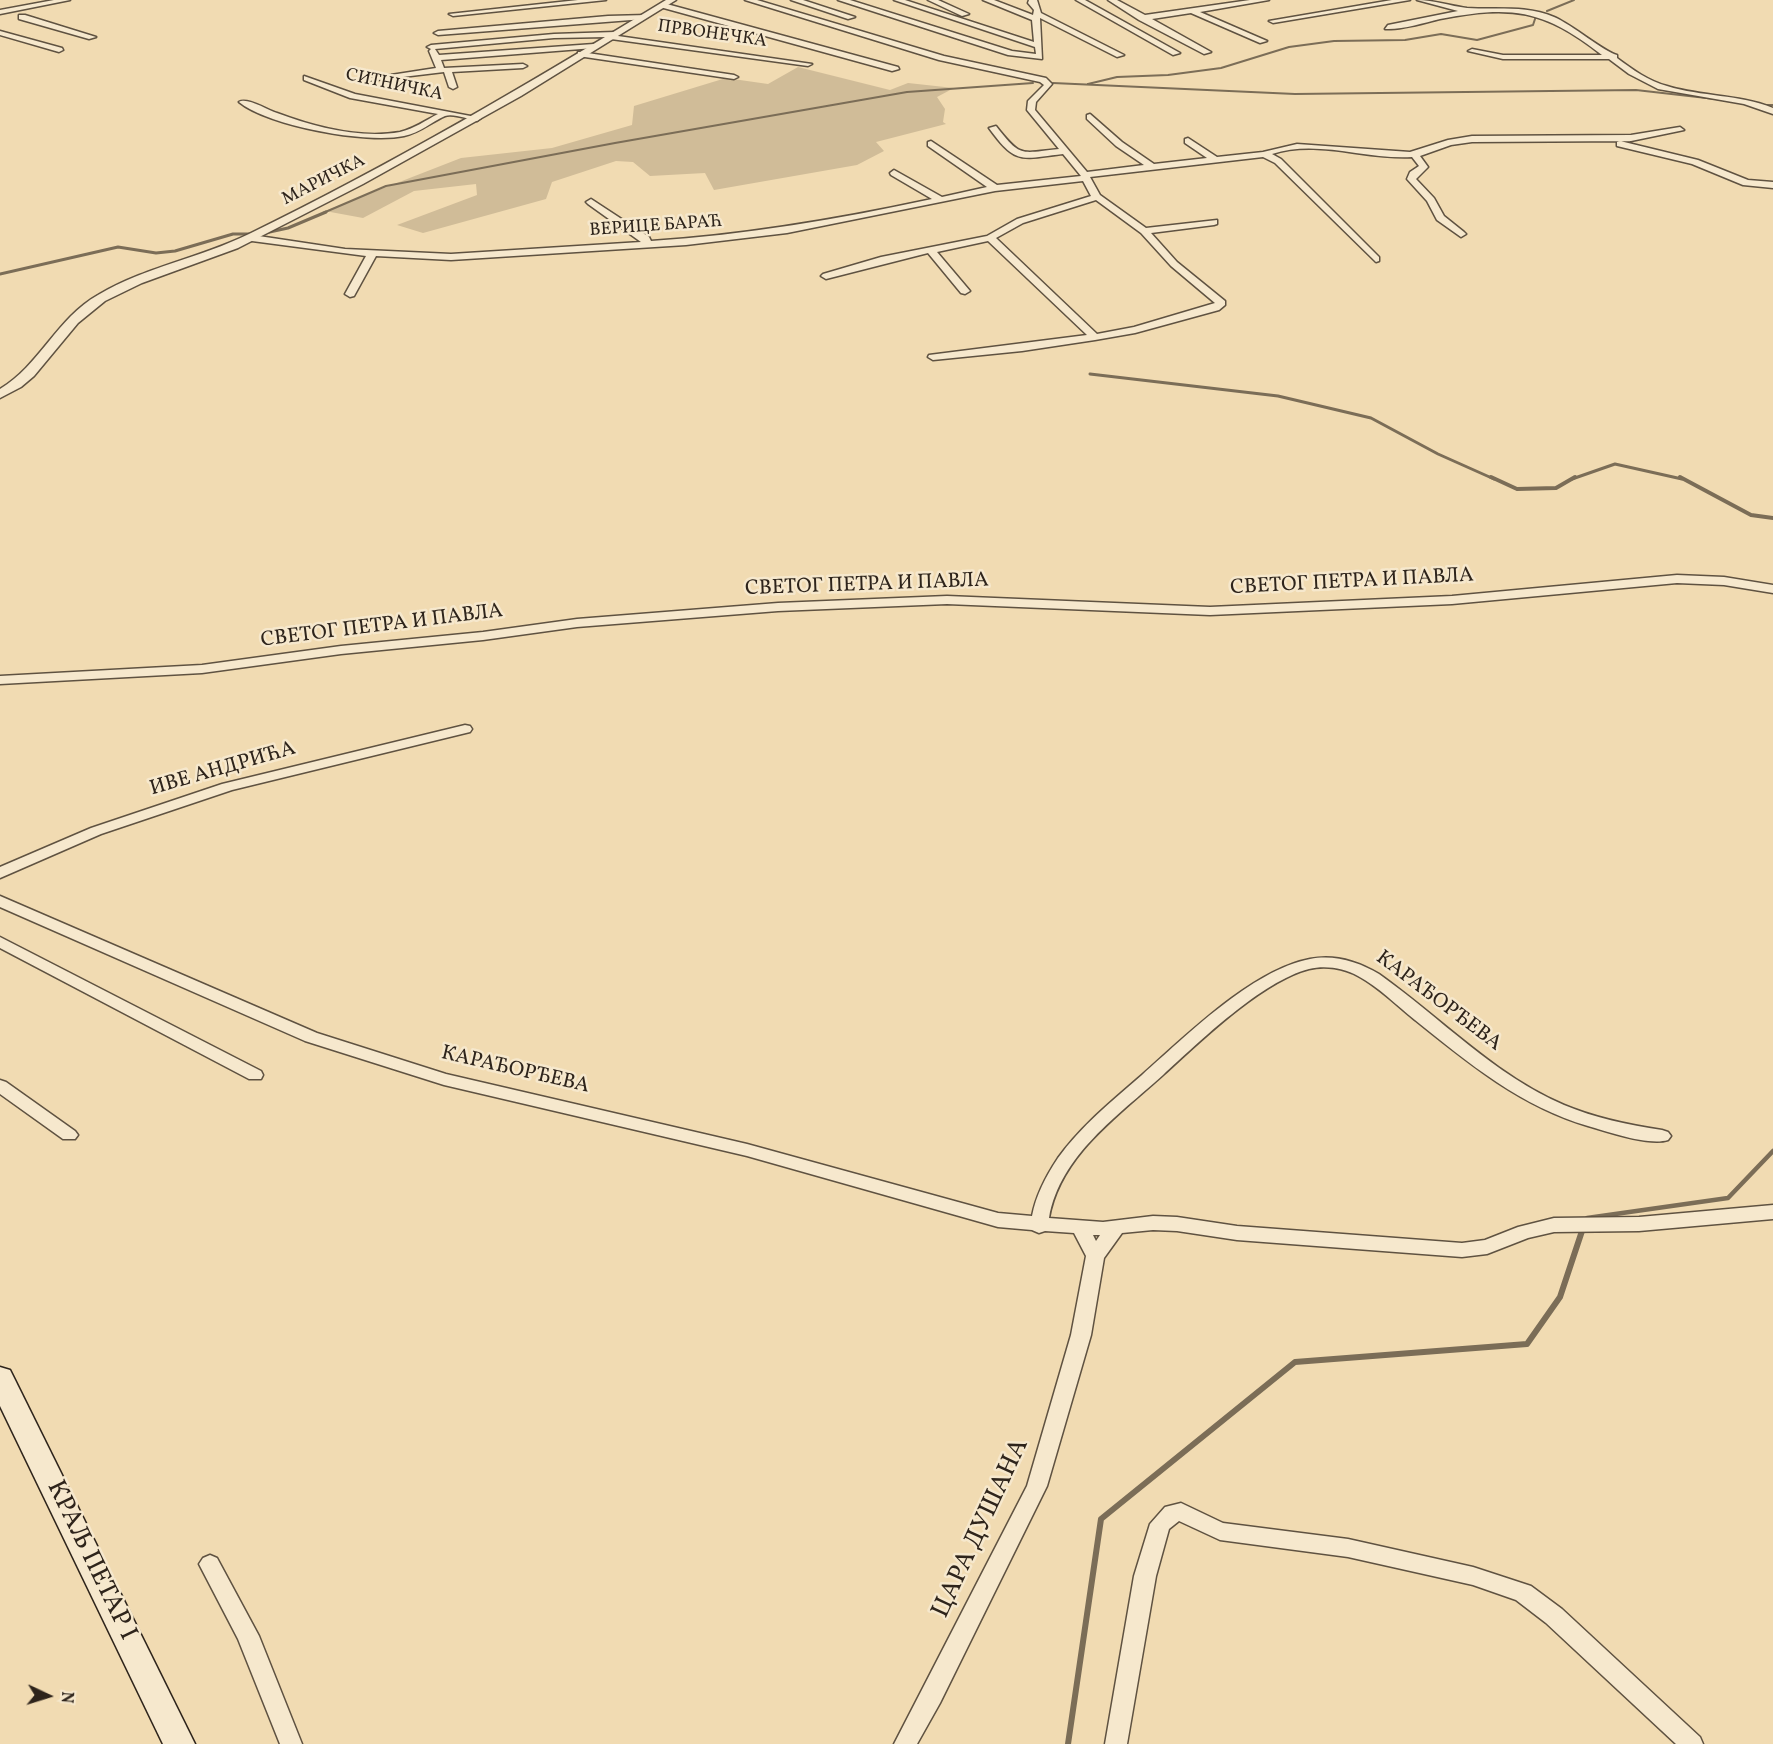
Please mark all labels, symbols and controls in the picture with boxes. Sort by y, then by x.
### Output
street label: ПРВОНЕЧКА [656,17,768,53]
street label: СИТНИЧКА [343,65,445,107]
street label: МАРИЧКА [279,151,369,211]
street label: ВЕРИЦЕ БАРАЋ [589,212,723,242]
street label: СВЕТОГ ПЕТРА И ПАВЛА [1230,564,1474,602]
street label: СВЕТОГ ПЕТРА И ПАВЛА [745,569,989,603]
street label: СВЕТОГ ПЕТРА И ПАВЛА [259,600,505,654]
street label: ИВЕ АНДРИЋА [147,737,299,803]
street label: КАРАЂОРЂЕВА [1370,946,1506,1058]
street label: КАРАЂОРЂЕВА [438,1042,592,1100]
street label: ЦАРА ДУШАНА [927,1434,1037,1624]
street label: КРАЉ ПЕТАР I [38,1476,142,1646]
north arrow [18,1666,78,1726]
text: N [55,1691,77,1704]

